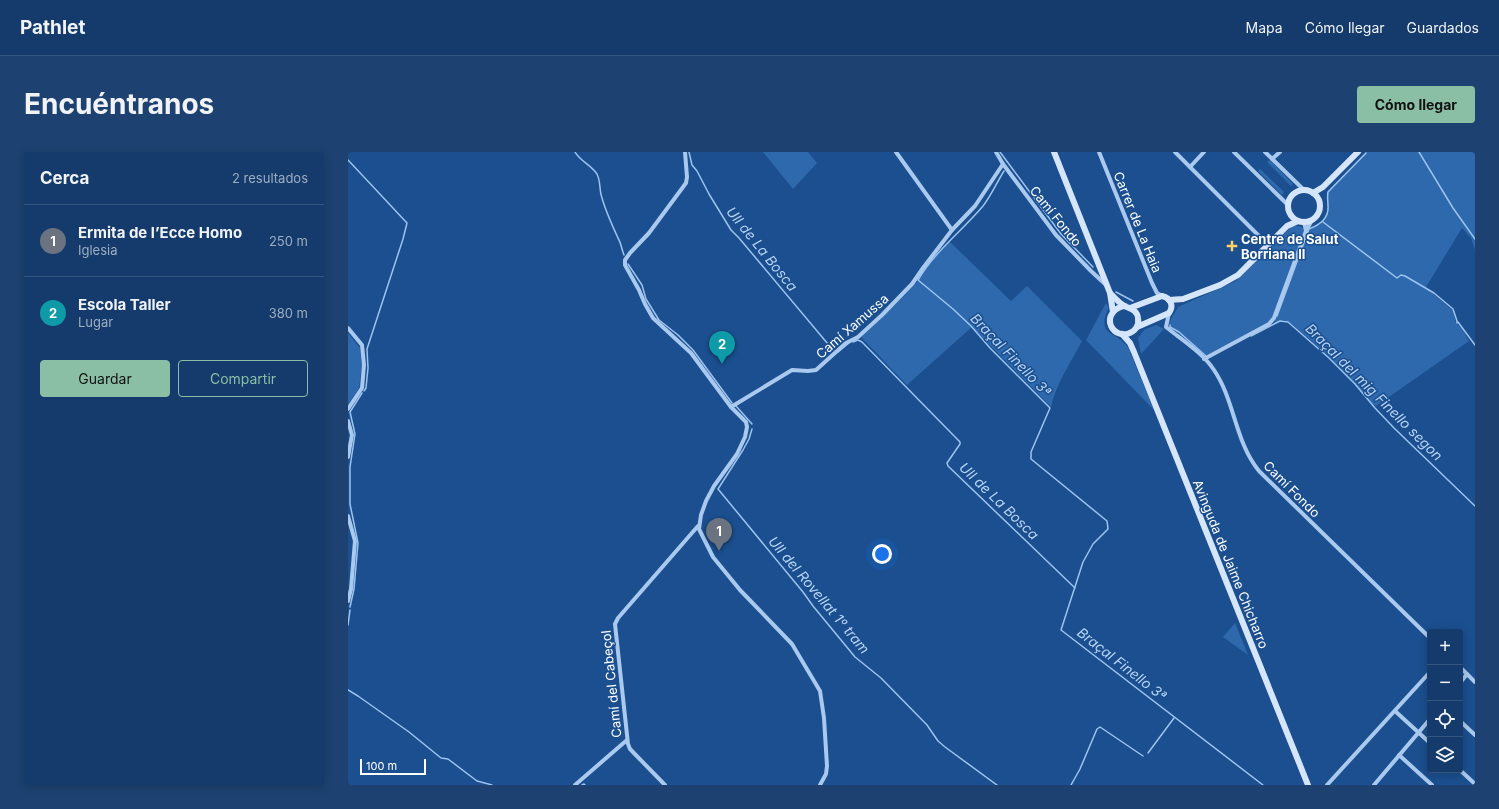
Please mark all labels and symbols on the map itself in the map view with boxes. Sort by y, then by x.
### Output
street label: Carrer de La Haia [1110,169,1166,275]
street label: Camí Fondo [1027,182,1085,250]
water label: Ull de La Bosca [723,203,802,295]
place label: Centre de Salut Borriana II [1241,231,1339,262]
marker: Centre de Salut Borriana II [1226,240,1238,252]
street label: Camí Xamussa [813,290,891,362]
water label: Braçal Finello 3ª [967,310,1056,400]
water label: Braçal del mig Finello segon [1302,320,1446,464]
pin: 2 [709,331,735,364]
street label: Camí Fondo [1260,457,1324,521]
water label: Ull de La Bosca [956,459,1043,543]
street label: Avinguda de Jaime Chicharro [1190,477,1272,651]
pin: 1 [706,518,732,551]
water label: Ull del Rovellat 1º tram [765,533,873,657]
your location [872,544,892,564]
water label: Braçal Finello 3ª [1074,623,1171,704]
street label: Camí del Cabeçol [597,629,625,739]
scale bar [360,757,426,776]

